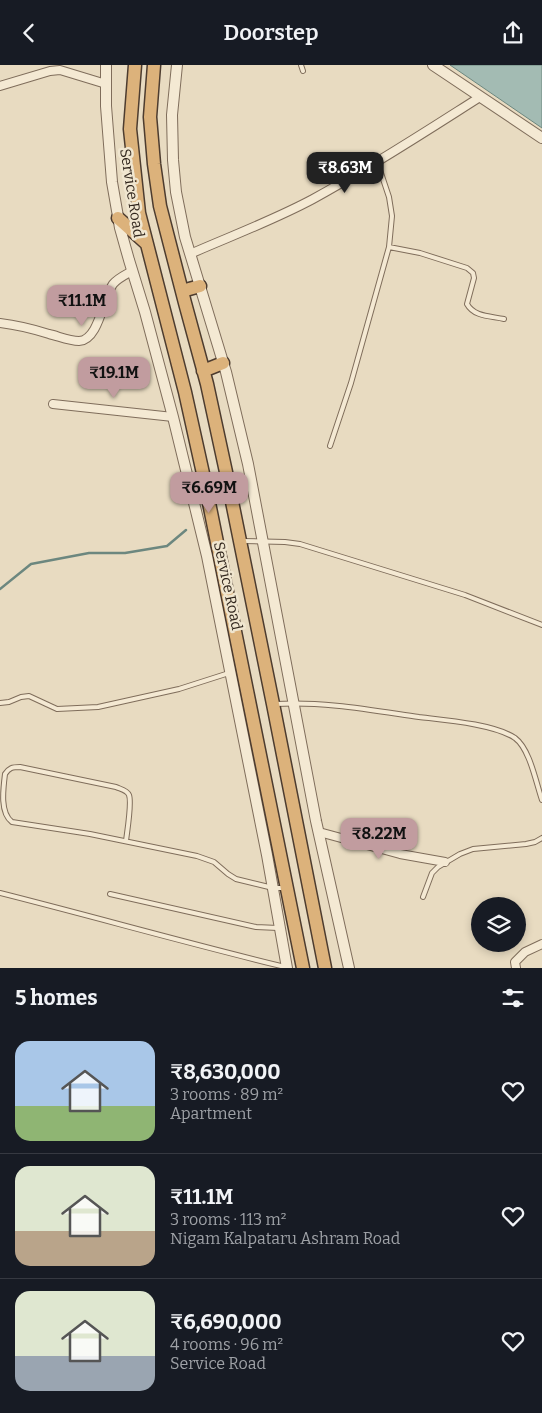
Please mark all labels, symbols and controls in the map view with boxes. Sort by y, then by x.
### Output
icon: back [15,19,43,47]
text: Doorstep [224,19,318,46]
icon: share [499,19,527,47]
street label: Service Road [116,147,148,239]
pin: ₹8.63M [304,151,386,194]
text: ₹8.63M [318,158,372,177]
pin: ₹11.1M [41,285,123,327]
text: ₹11.1M [58,291,106,310]
pin: ₹19.1M [73,357,155,399]
text: ₹19.1M [89,363,139,382]
pin: ₹6.69M [168,471,250,514]
text: ₹6.69M [181,478,237,497]
street label: Service Road [210,540,246,632]
pin: ₹8.22M [338,817,420,860]
text: ₹8.22M [352,824,406,843]
map controls [471,897,526,952]
button: layers [471,897,526,952]
icon: filters [499,984,527,1012]
text: 5 homes [15,985,98,1011]
text: ₹8,630,000 [170,1059,281,1085]
icon: home [55,1061,115,1121]
icon: heart [499,1077,527,1105]
text: 3 rooms · 89 m² [170,1085,283,1104]
text: Apartment [170,1104,252,1123]
text: ₹11.1M [170,1184,233,1210]
icon: home [55,1186,115,1246]
icon: heart [499,1202,527,1230]
text: 3 rooms · 113 m² [170,1210,286,1229]
text: Nigam Kalpataru Ashram Road [170,1229,400,1248]
text: ₹6,690,000 [170,1309,282,1335]
icon: home [55,1311,115,1371]
icon: heart [499,1327,527,1355]
text: 4 rooms · 96 m² [170,1335,283,1354]
text: Service Road [170,1354,266,1373]

